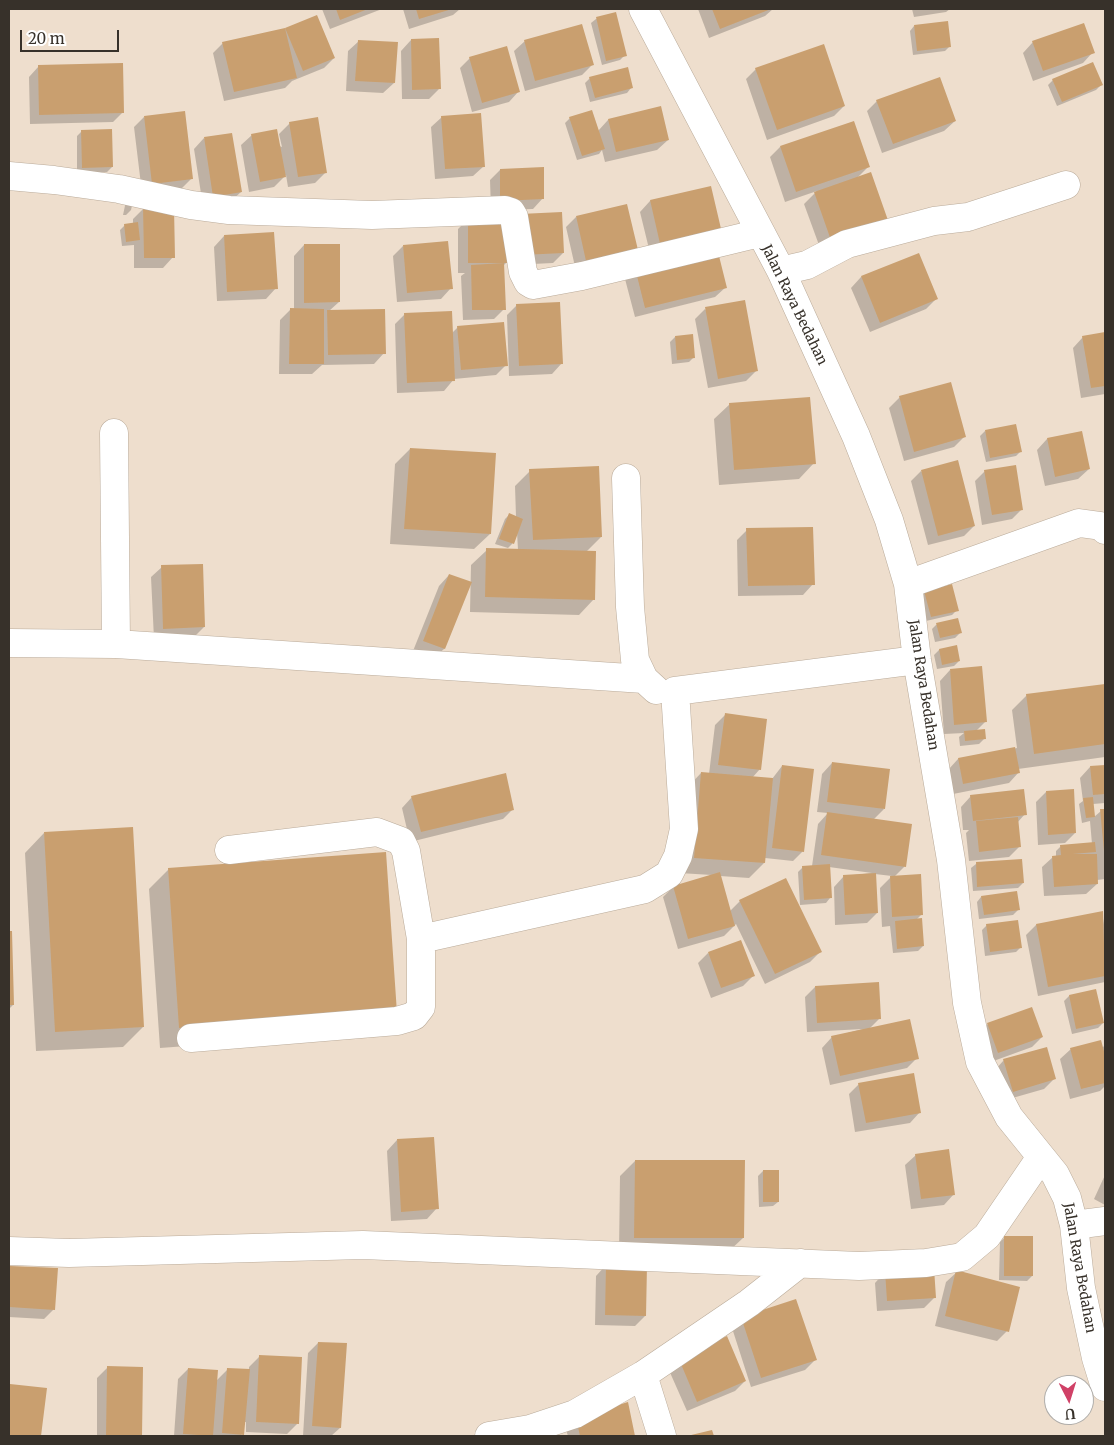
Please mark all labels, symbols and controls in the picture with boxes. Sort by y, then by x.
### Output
scale bar [22,20,121,52]
text: 20 m [28,29,65,48]
street label: Jalan Raya Bedahan [758,242,830,368]
street label: Jalan Raya Bedahan [904,618,942,752]
street label: Jalan Raya Bedahan [1059,1202,1099,1334]
north arrow [1044,1375,1094,1425]
text: U [1064,1405,1076,1423]

